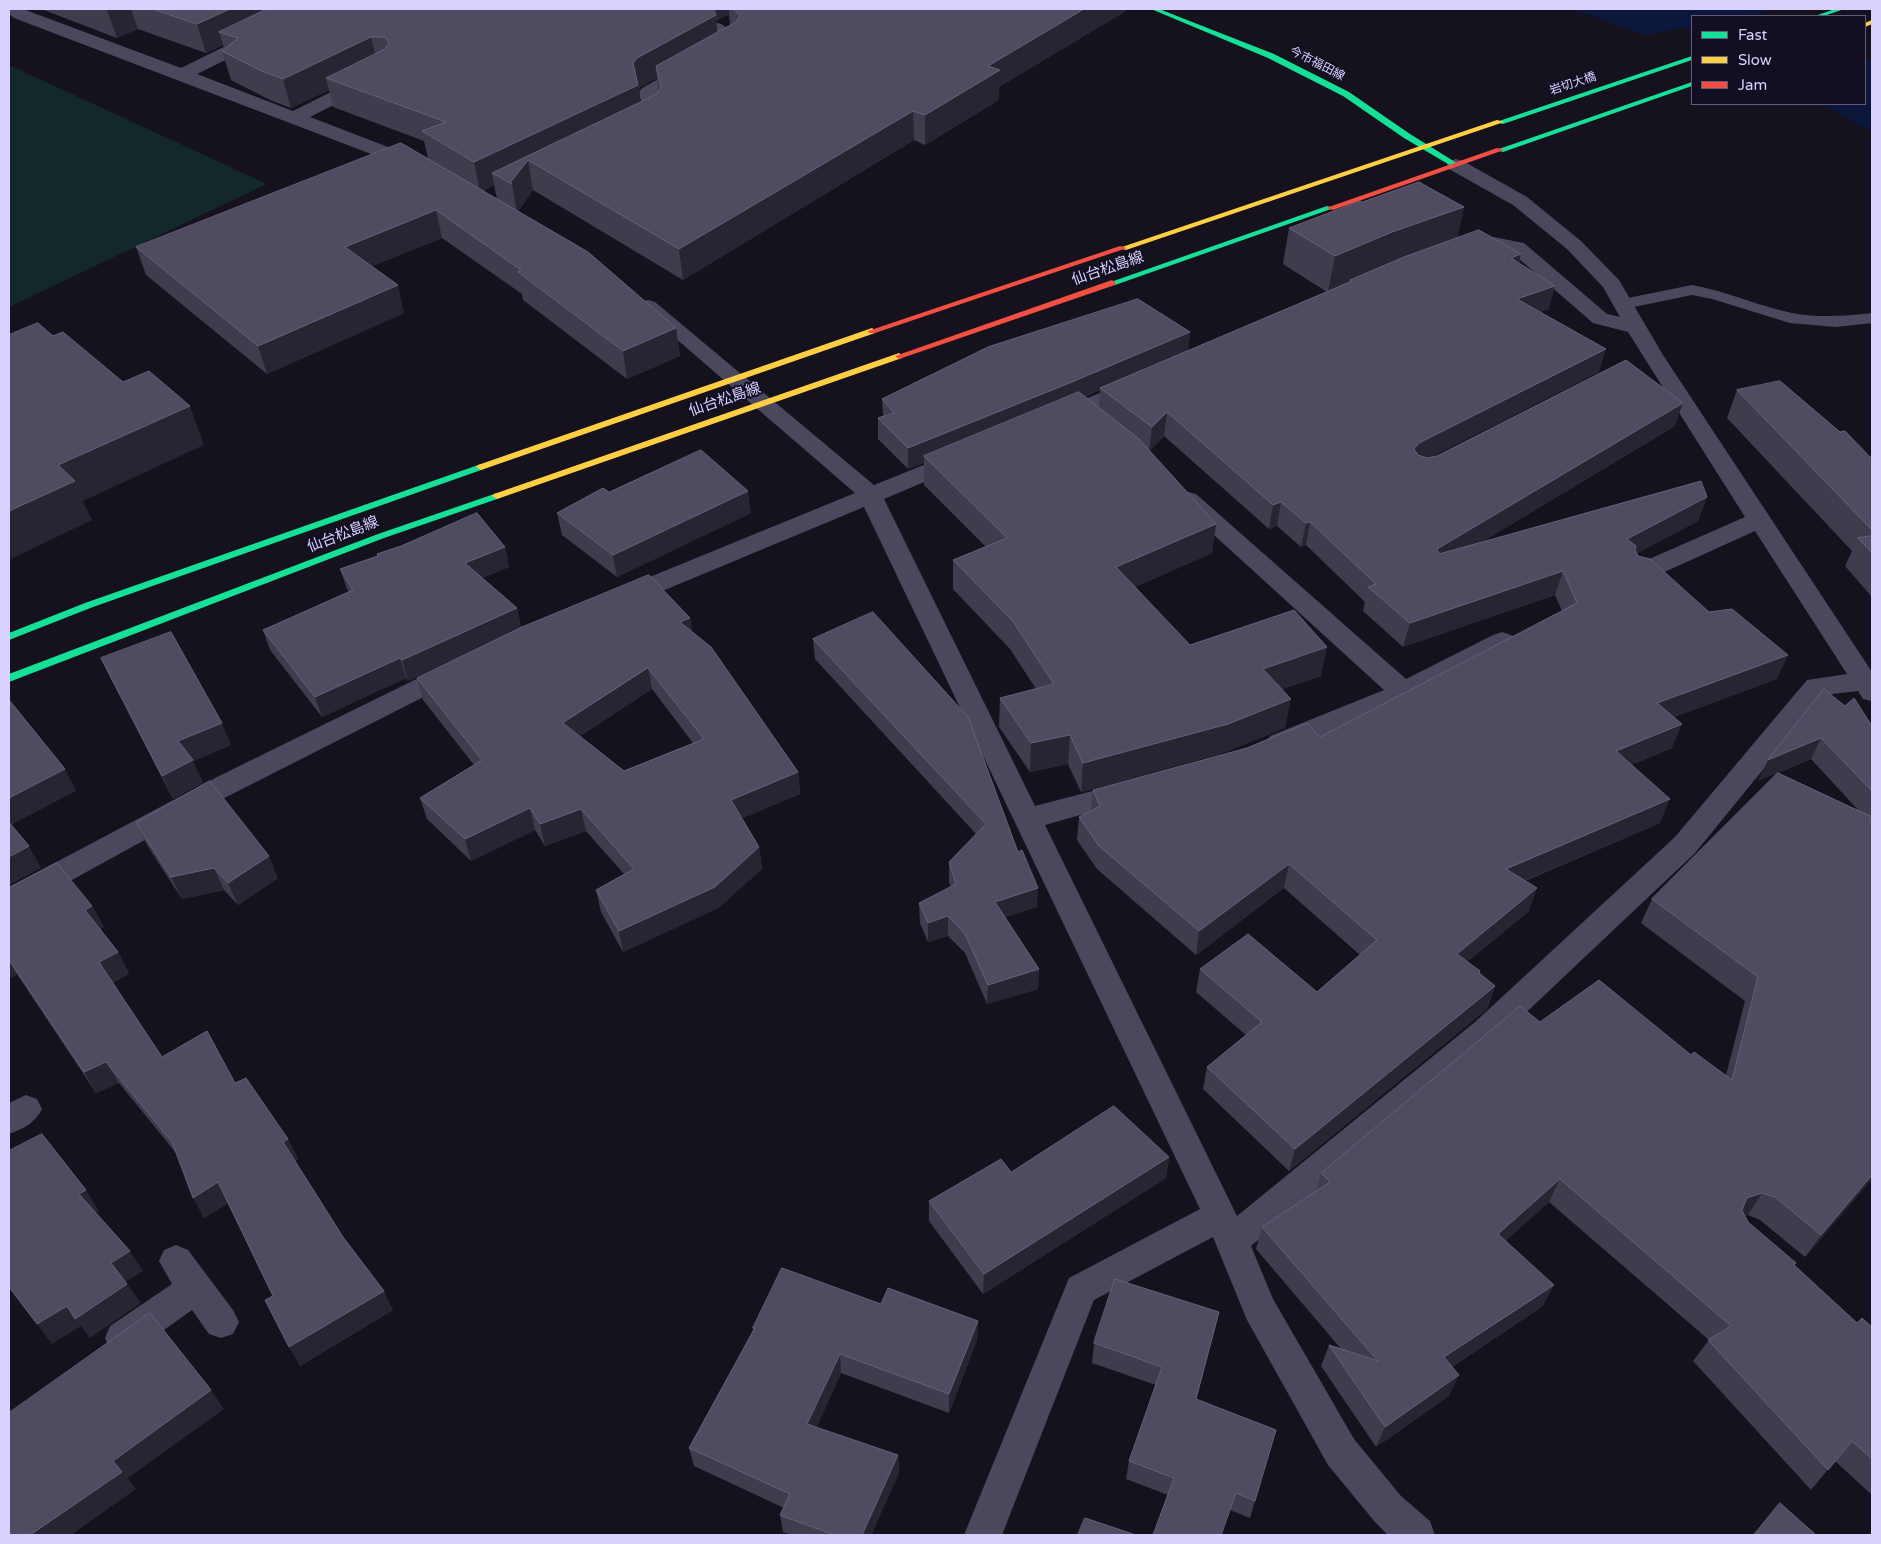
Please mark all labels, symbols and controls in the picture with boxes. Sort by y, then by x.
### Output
legend [1691,15,1866,105]
text: Fast [1738,26,1767,44]
street label: 今市福田線 [1287,44,1347,84]
text: Slow [1738,51,1772,69]
street label: 岩切大橋 [1548,70,1598,98]
text: Jam [1738,76,1767,94]
street label: 仙台松島線 [1070,248,1146,290]
street label: 仙台松島線 [687,379,763,421]
street label: 仙台松島線 [305,513,381,557]

